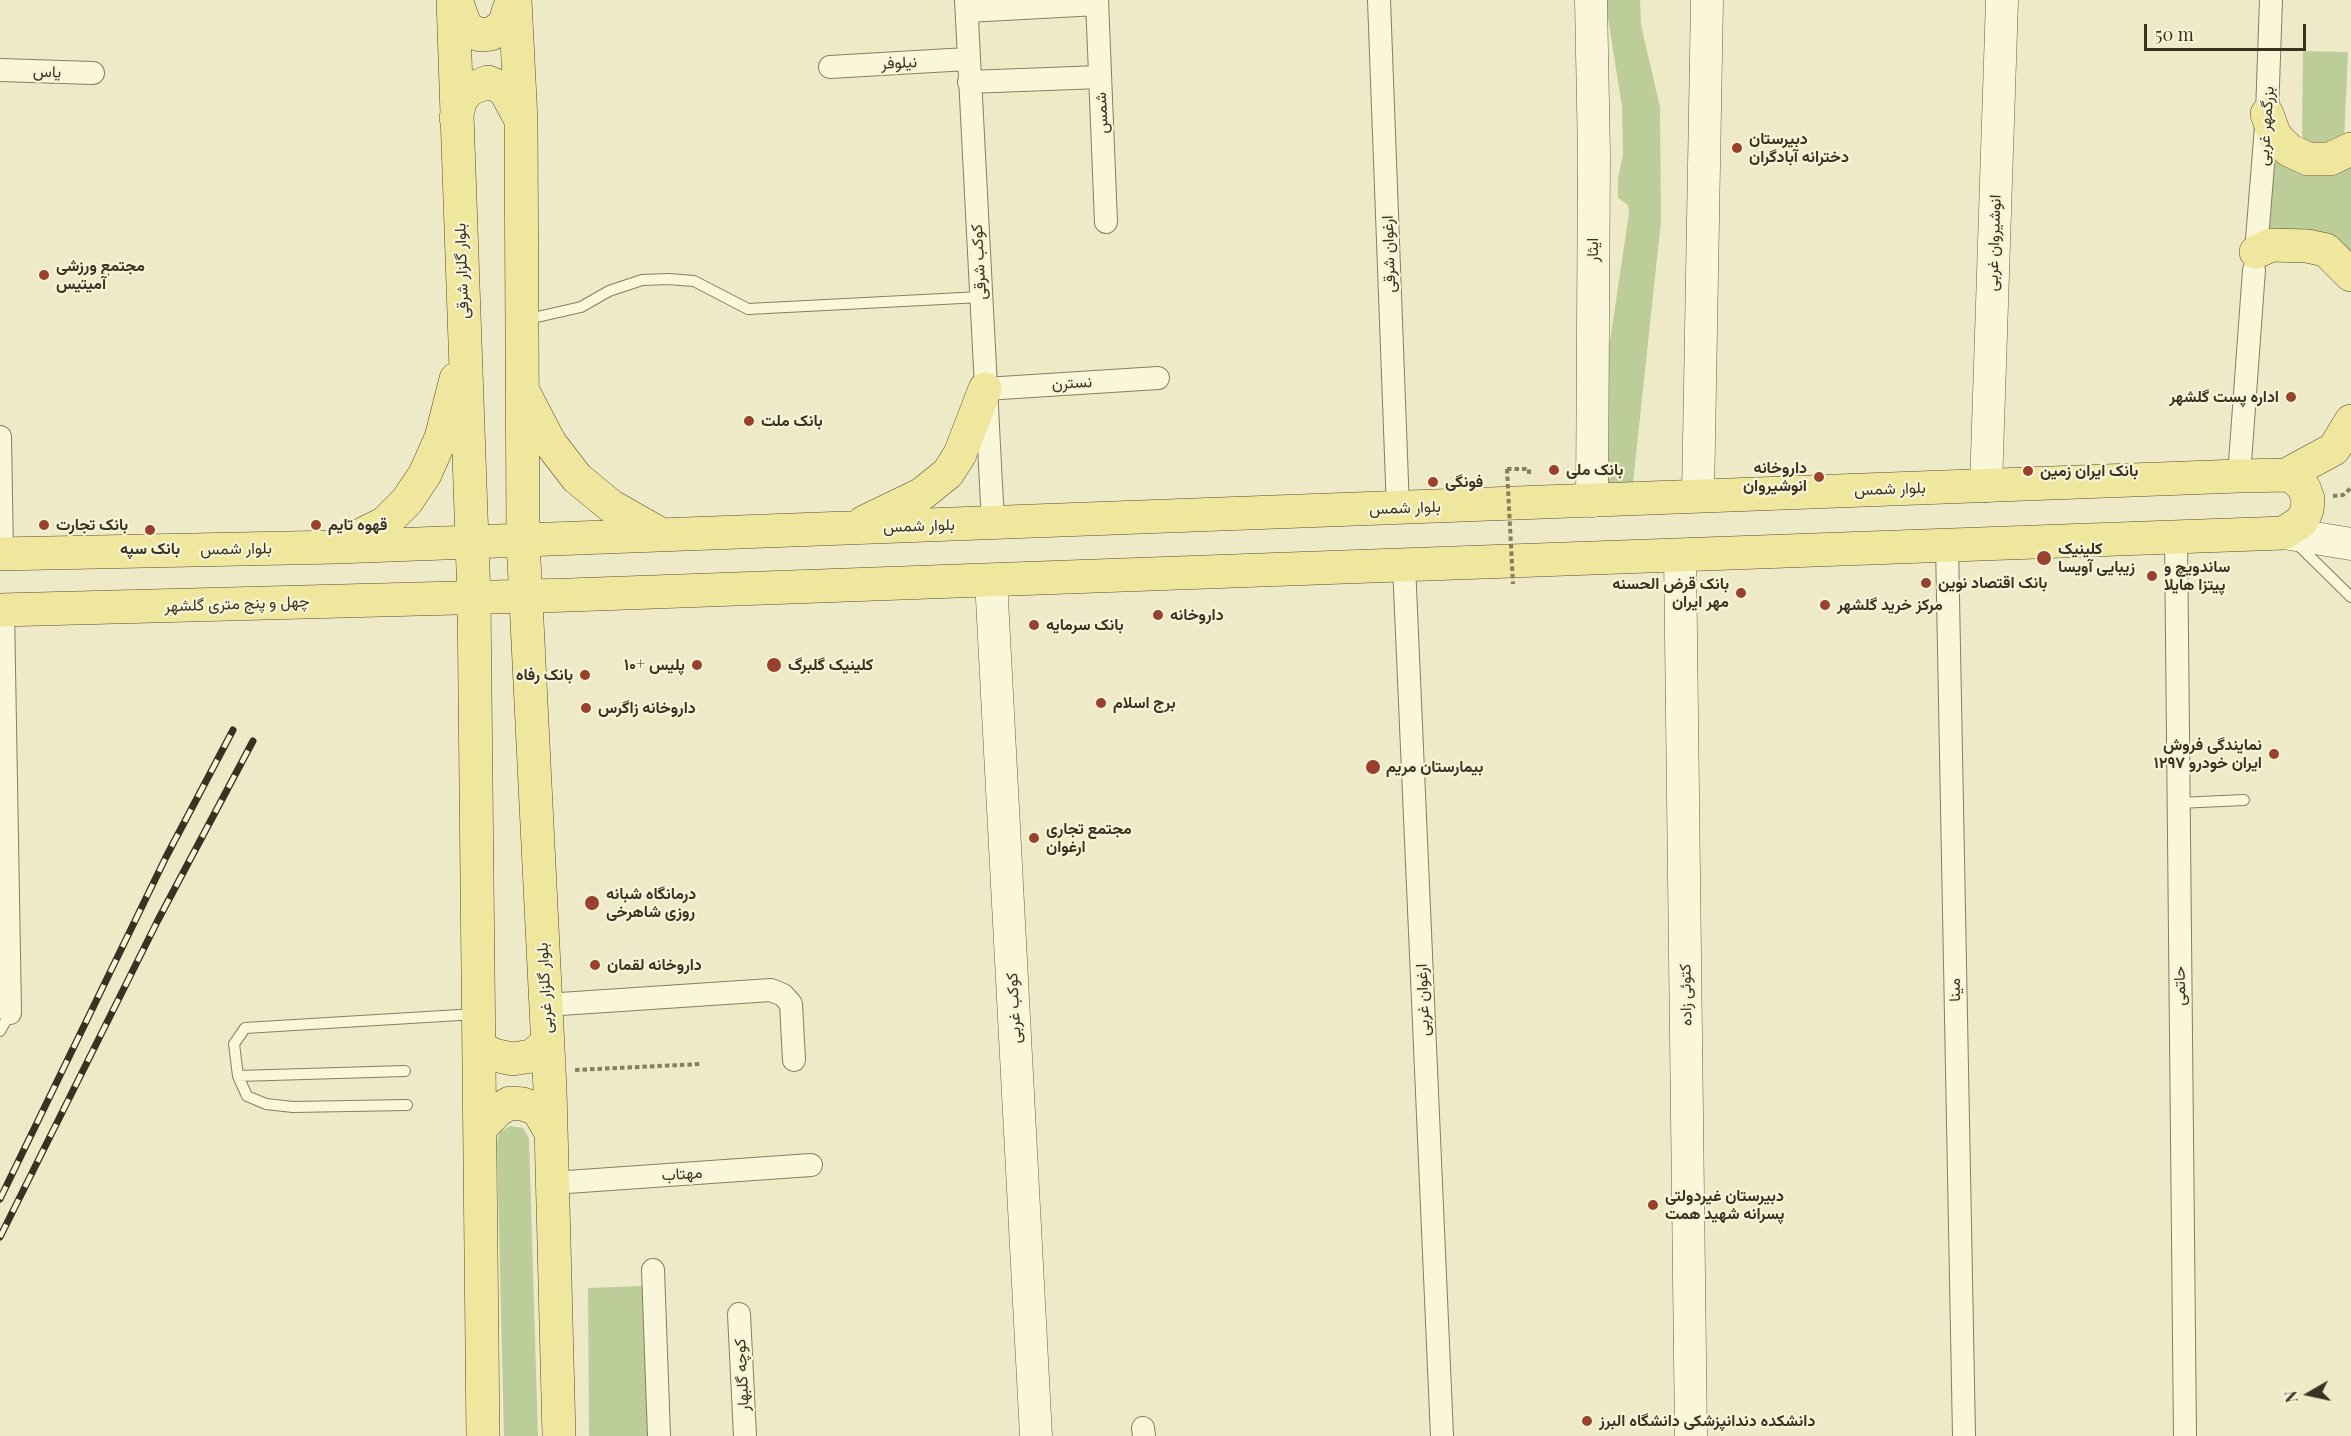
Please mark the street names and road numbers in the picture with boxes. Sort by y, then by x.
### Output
street label: نیلوفر [880,52,918,74]
street label: یاس [33,62,61,82]
street label: بزرگمهر غربی [2254,86,2278,166]
street label: شمس [1091,92,1113,134]
street label: انوشیروان غربی [1983,194,2005,292]
street label: ارغوان شرقی [1378,215,1400,293]
street label: بلوار گلزار شرقی [451,223,473,319]
street label: کوکب شرقی [967,224,991,300]
street label: ایثار [1583,238,1603,262]
street label: نسترن [1051,372,1093,394]
street label: بلوار شمس [1854,478,1926,500]
street label: بلوار شمس [1369,497,1441,519]
street label: بلوار شمس [883,515,955,537]
street label: بلوار شمس [200,539,272,559]
street label: چهل و پنج متری گلشهر [164,592,310,616]
street label: بلوار گلزار غربی [533,942,557,1034]
street label: ارغوان غربی [1412,963,1434,1037]
street label: کتوئی زاده [1676,964,1696,1026]
street label: حاتمی [2170,966,2190,1006]
street label: کوکب غربی [1003,972,1025,1044]
street label: مینا [1945,978,1965,1002]
street label: مهتاب [661,1163,703,1185]
street label: کوچه گلبهار [731,1338,753,1412]

